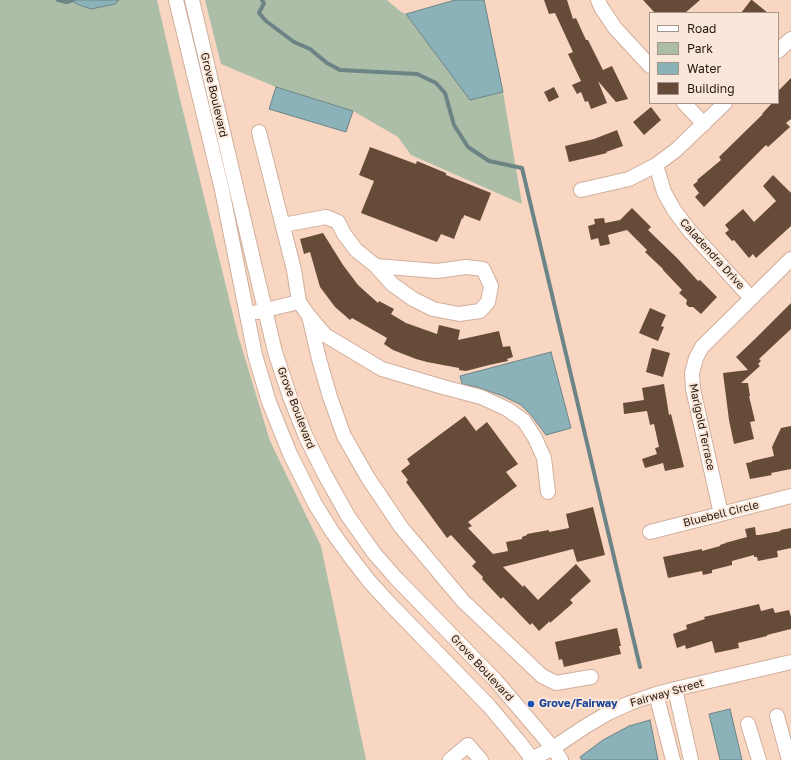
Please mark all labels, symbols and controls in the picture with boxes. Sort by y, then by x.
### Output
legend [649,12,779,104]
text: Road [687,21,716,36]
text: Park [687,41,713,56]
street label: Grove Boulevard [198,51,230,139]
text: Water [687,61,721,76]
text: Building [687,81,735,96]
street label: Caladendra Drive [677,216,747,292]
street label: Grove Boulevard [274,365,318,451]
street label: Marigold Terrace [686,382,718,472]
street label: Bluebell Circle [682,498,760,530]
street label: Grove Boulevard [448,632,516,704]
street label: Fairway Street [629,676,705,710]
place label: Grove/Fairway [539,697,618,711]
marker: Grove/Fairway [526,699,536,709]

